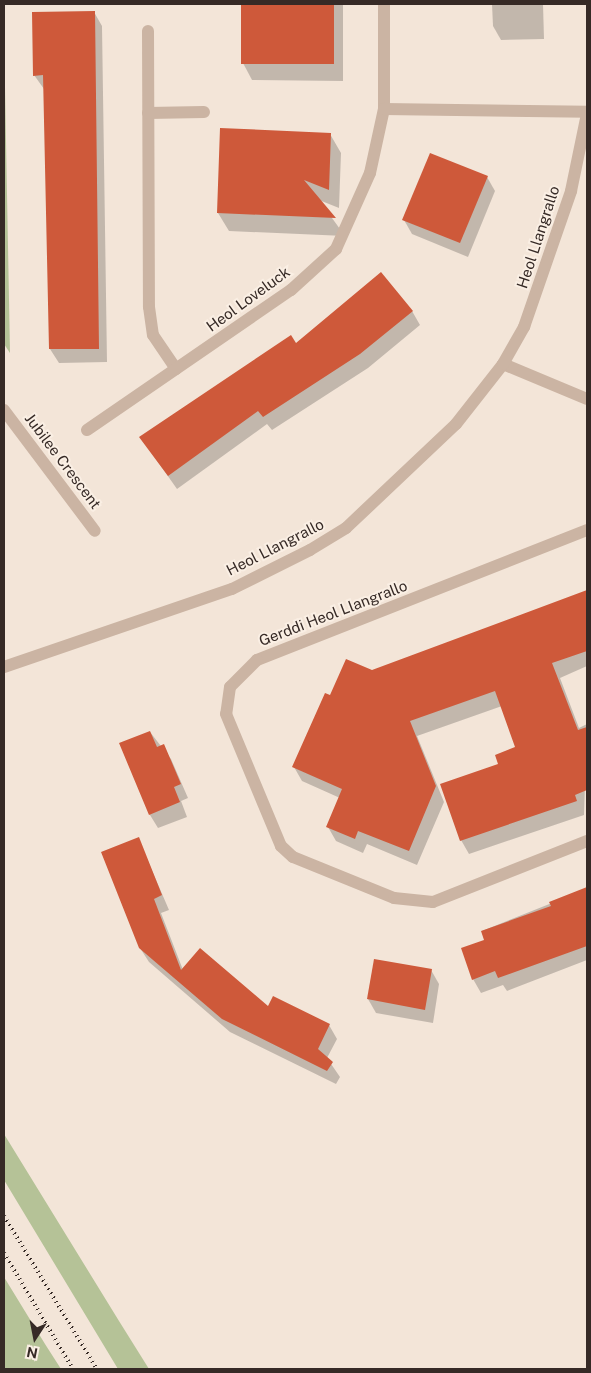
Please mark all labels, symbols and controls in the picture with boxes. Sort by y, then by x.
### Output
street label: Heol Llangrallo [513,183,563,291]
street label: Heol Loveluck [203,263,293,335]
street label: Jubilee Crescent [21,410,105,512]
street label: Heol Llangrallo [223,515,327,579]
street label: Gerddi Heol Llangrallo [256,576,410,650]
north arrow [10,1313,60,1363]
text: N [25,1344,39,1362]

